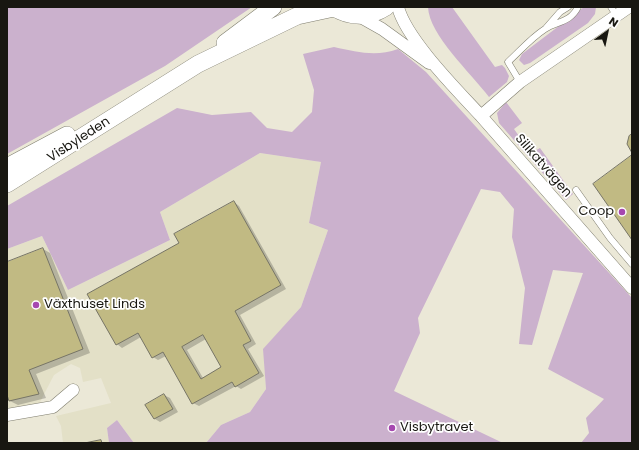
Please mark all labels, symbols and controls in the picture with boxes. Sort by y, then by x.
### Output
north arrow [587,12,627,52]
text: N [606,13,621,31]
street label: Visbyleden [45,114,113,166]
street label: Silikatvägen [511,131,575,201]
place label: Coop [579,204,614,220]
marker: Coop [617,207,627,217]
place label: Växthuset Linds [44,297,145,313]
marker: Växthuset Linds [31,300,41,310]
place label: Visbytravet [400,420,473,436]
marker: Visbytravet [387,423,397,433]

